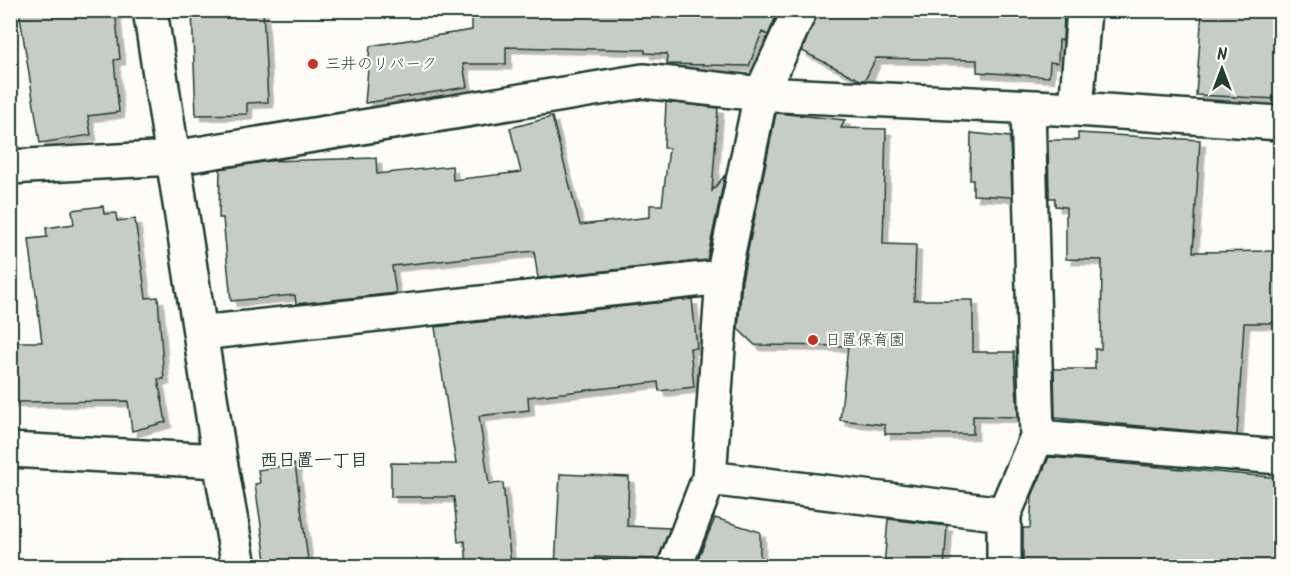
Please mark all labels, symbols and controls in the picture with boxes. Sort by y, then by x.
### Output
north arrow [1192,39,1252,99]
text: N [1217,43,1227,68]
place label: 三井のリパーク [325,52,437,77]
marker: 三井のリパーク [306,57,320,71]
place label: 日置保育園 [825,328,905,353]
marker: 日置保育園 [806,333,820,347]
district label: 西日置一丁目 [260,447,368,476]

